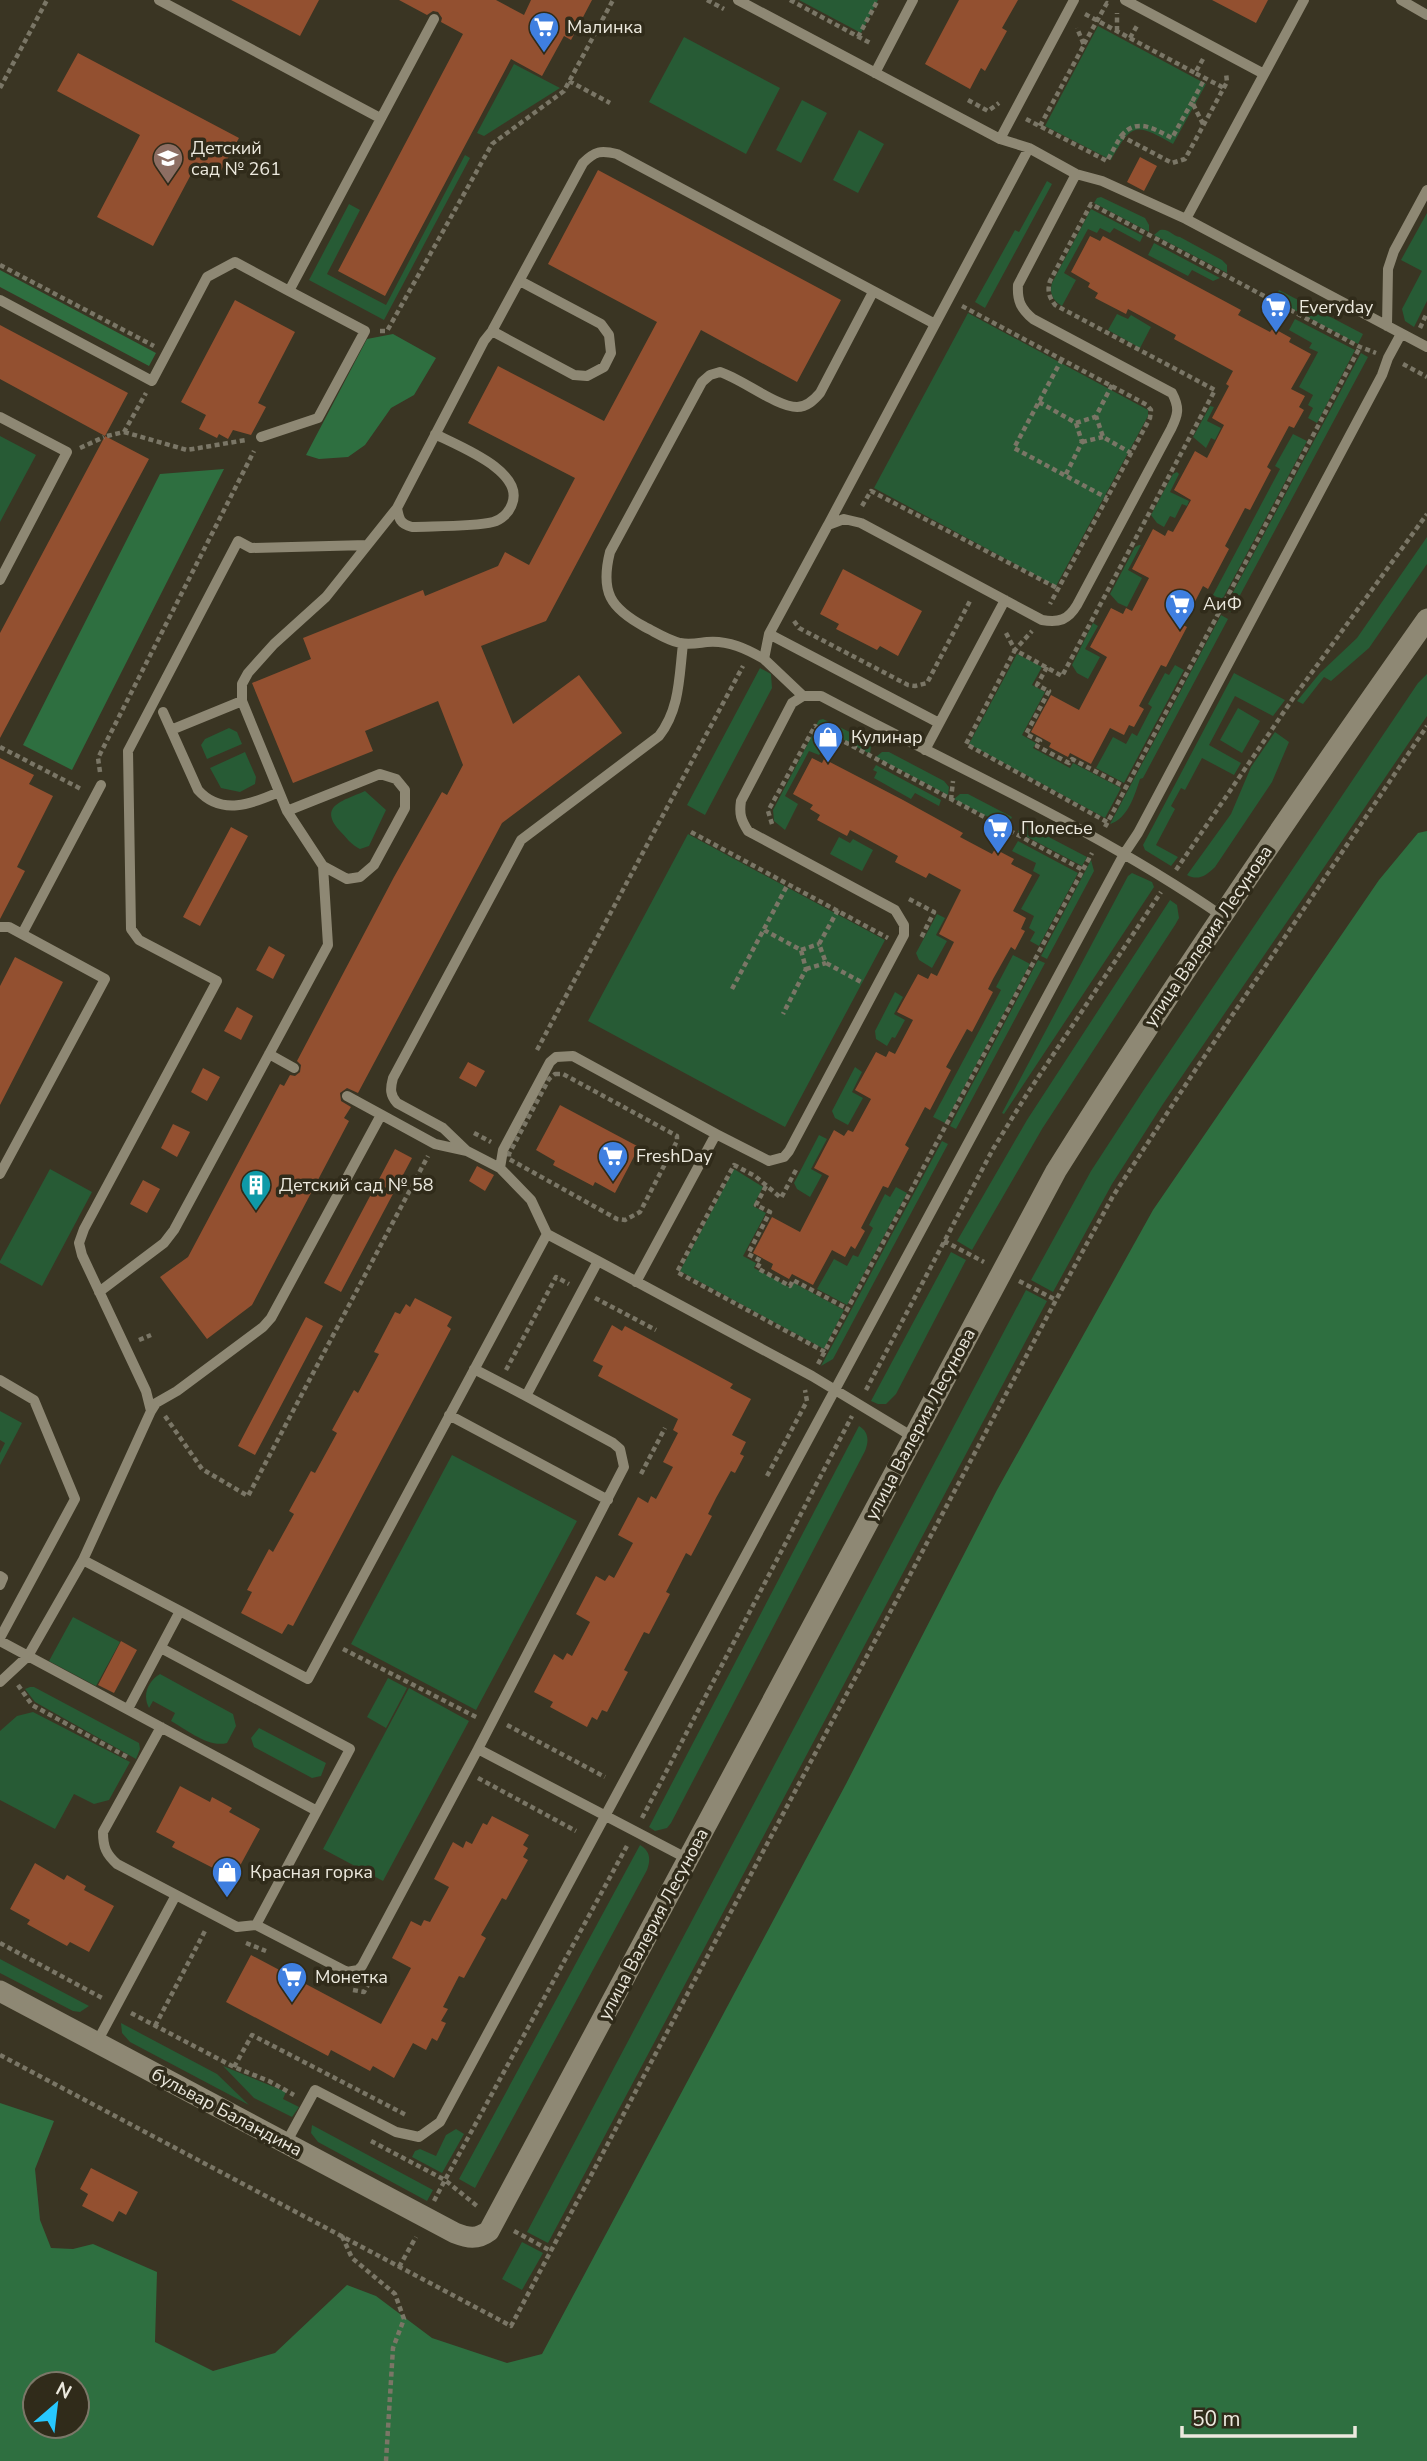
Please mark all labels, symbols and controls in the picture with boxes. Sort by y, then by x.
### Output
supermarket icon: Малинка [527,10,561,54]
place label: Малинка [567,15,643,39]
place label: Детский сад № 261 [191,136,281,181]
school or university icon: Детский сад № 261 [151,141,185,185]
supermarket icon: Everyday [1259,290,1293,334]
place label: Everyday [1299,295,1374,319]
supermarket icon: АиФ [1163,587,1197,631]
place label: АиФ [1203,592,1242,616]
shop icon: Кулинар [811,720,845,764]
place label: Кулинар [851,725,923,749]
supermarket icon: Полесье [981,811,1015,855]
place label: Полесье [1021,816,1093,840]
street label: улица Валерия Лесунова [1138,841,1278,1031]
supermarket icon: FreshDay [596,1139,630,1183]
place label: FreshDay [636,1144,713,1168]
building icon: Детский сад № 58 [239,1168,273,1212]
place label: Детский сад № 58 [279,1173,434,1197]
street label: улица Валерия Лесунова [859,1324,981,1524]
street label: улица Валерия Лесунова [592,1824,714,2024]
shop icon: Красная горка [210,1855,244,1899]
place label: Красная горка [250,1860,373,1884]
supermarket icon: Монетка [275,1960,309,2004]
place label: Монетка [315,1965,388,1989]
street label: бульвар Баландина [147,2062,307,2162]
north arrow [21,2370,91,2440]
text: N [51,2376,76,2406]
scale bar [1182,2394,1355,2438]
text: 50 m [1192,2405,1241,2433]

